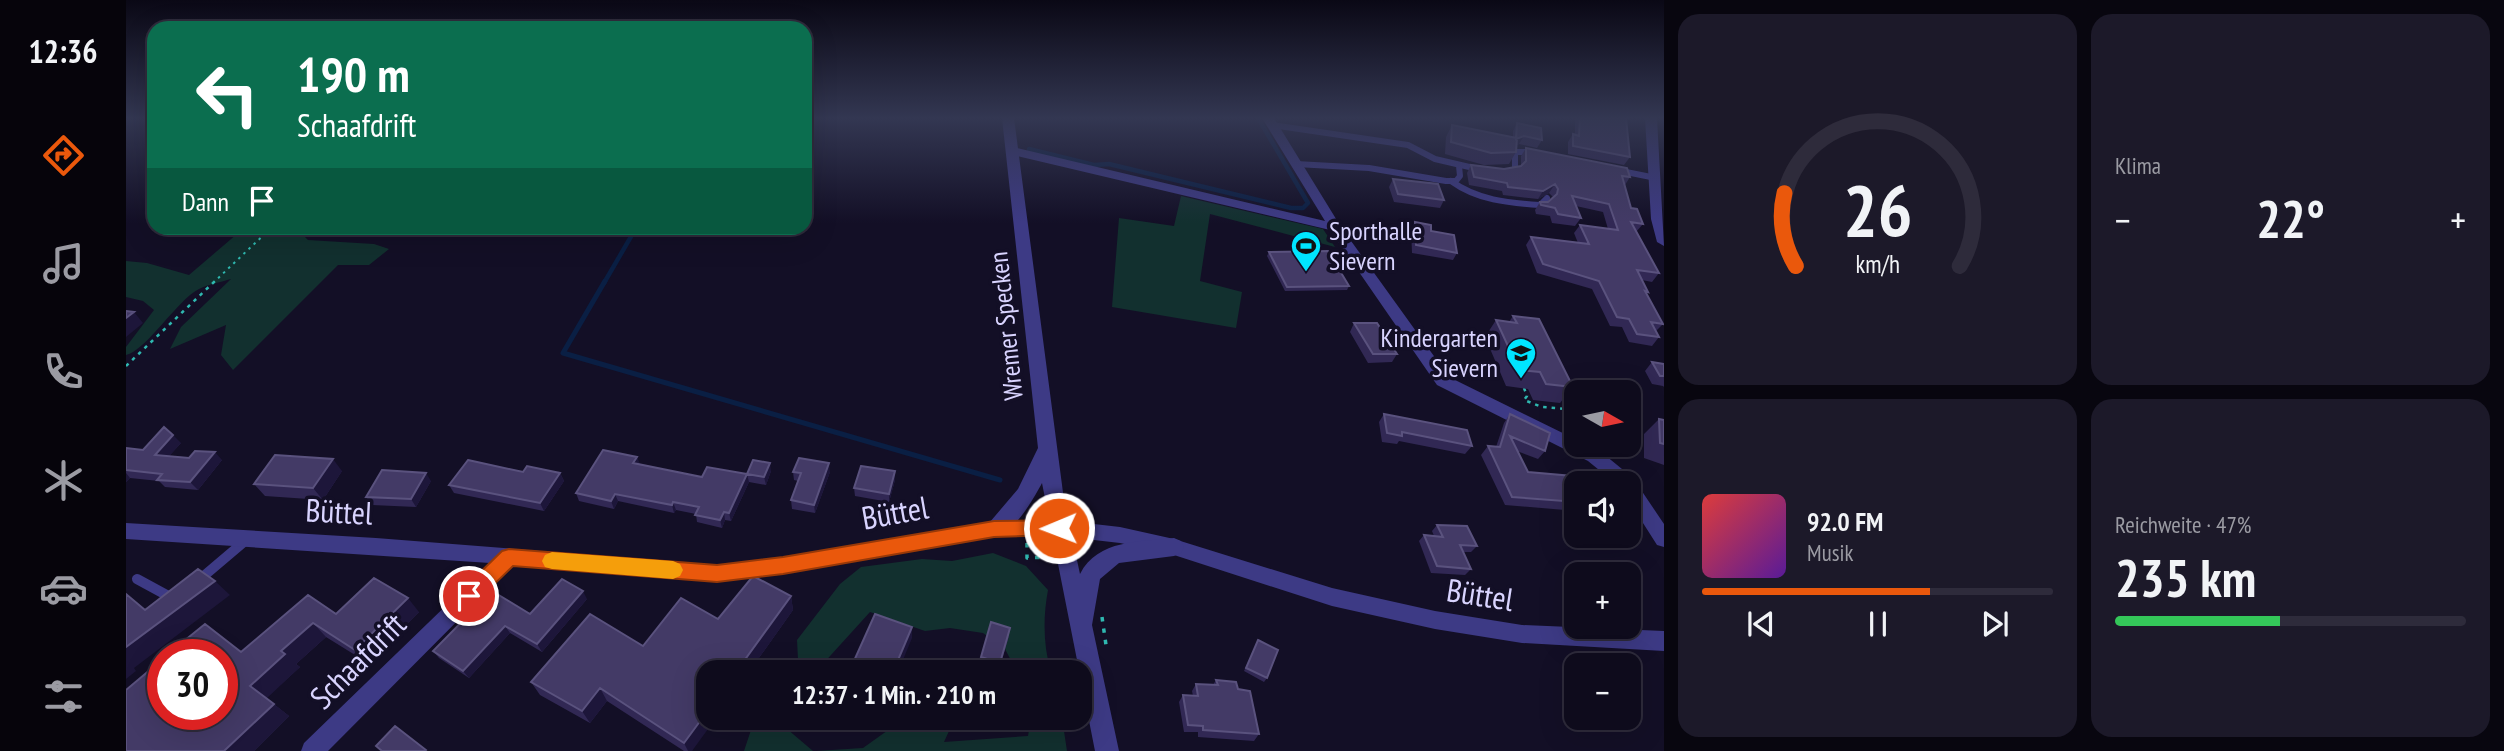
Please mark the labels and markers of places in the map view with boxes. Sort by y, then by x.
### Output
place label: Sporthalle Sievern [1329,214,1422,277]
sports icon: Sporthalle Sievern [1289,229,1323,273]
place label: Kindergarten Sievern [1381,321,1498,384]
school or university icon: Kindergarten Sievern [1504,336,1538,380]
pin [439,566,499,626]

